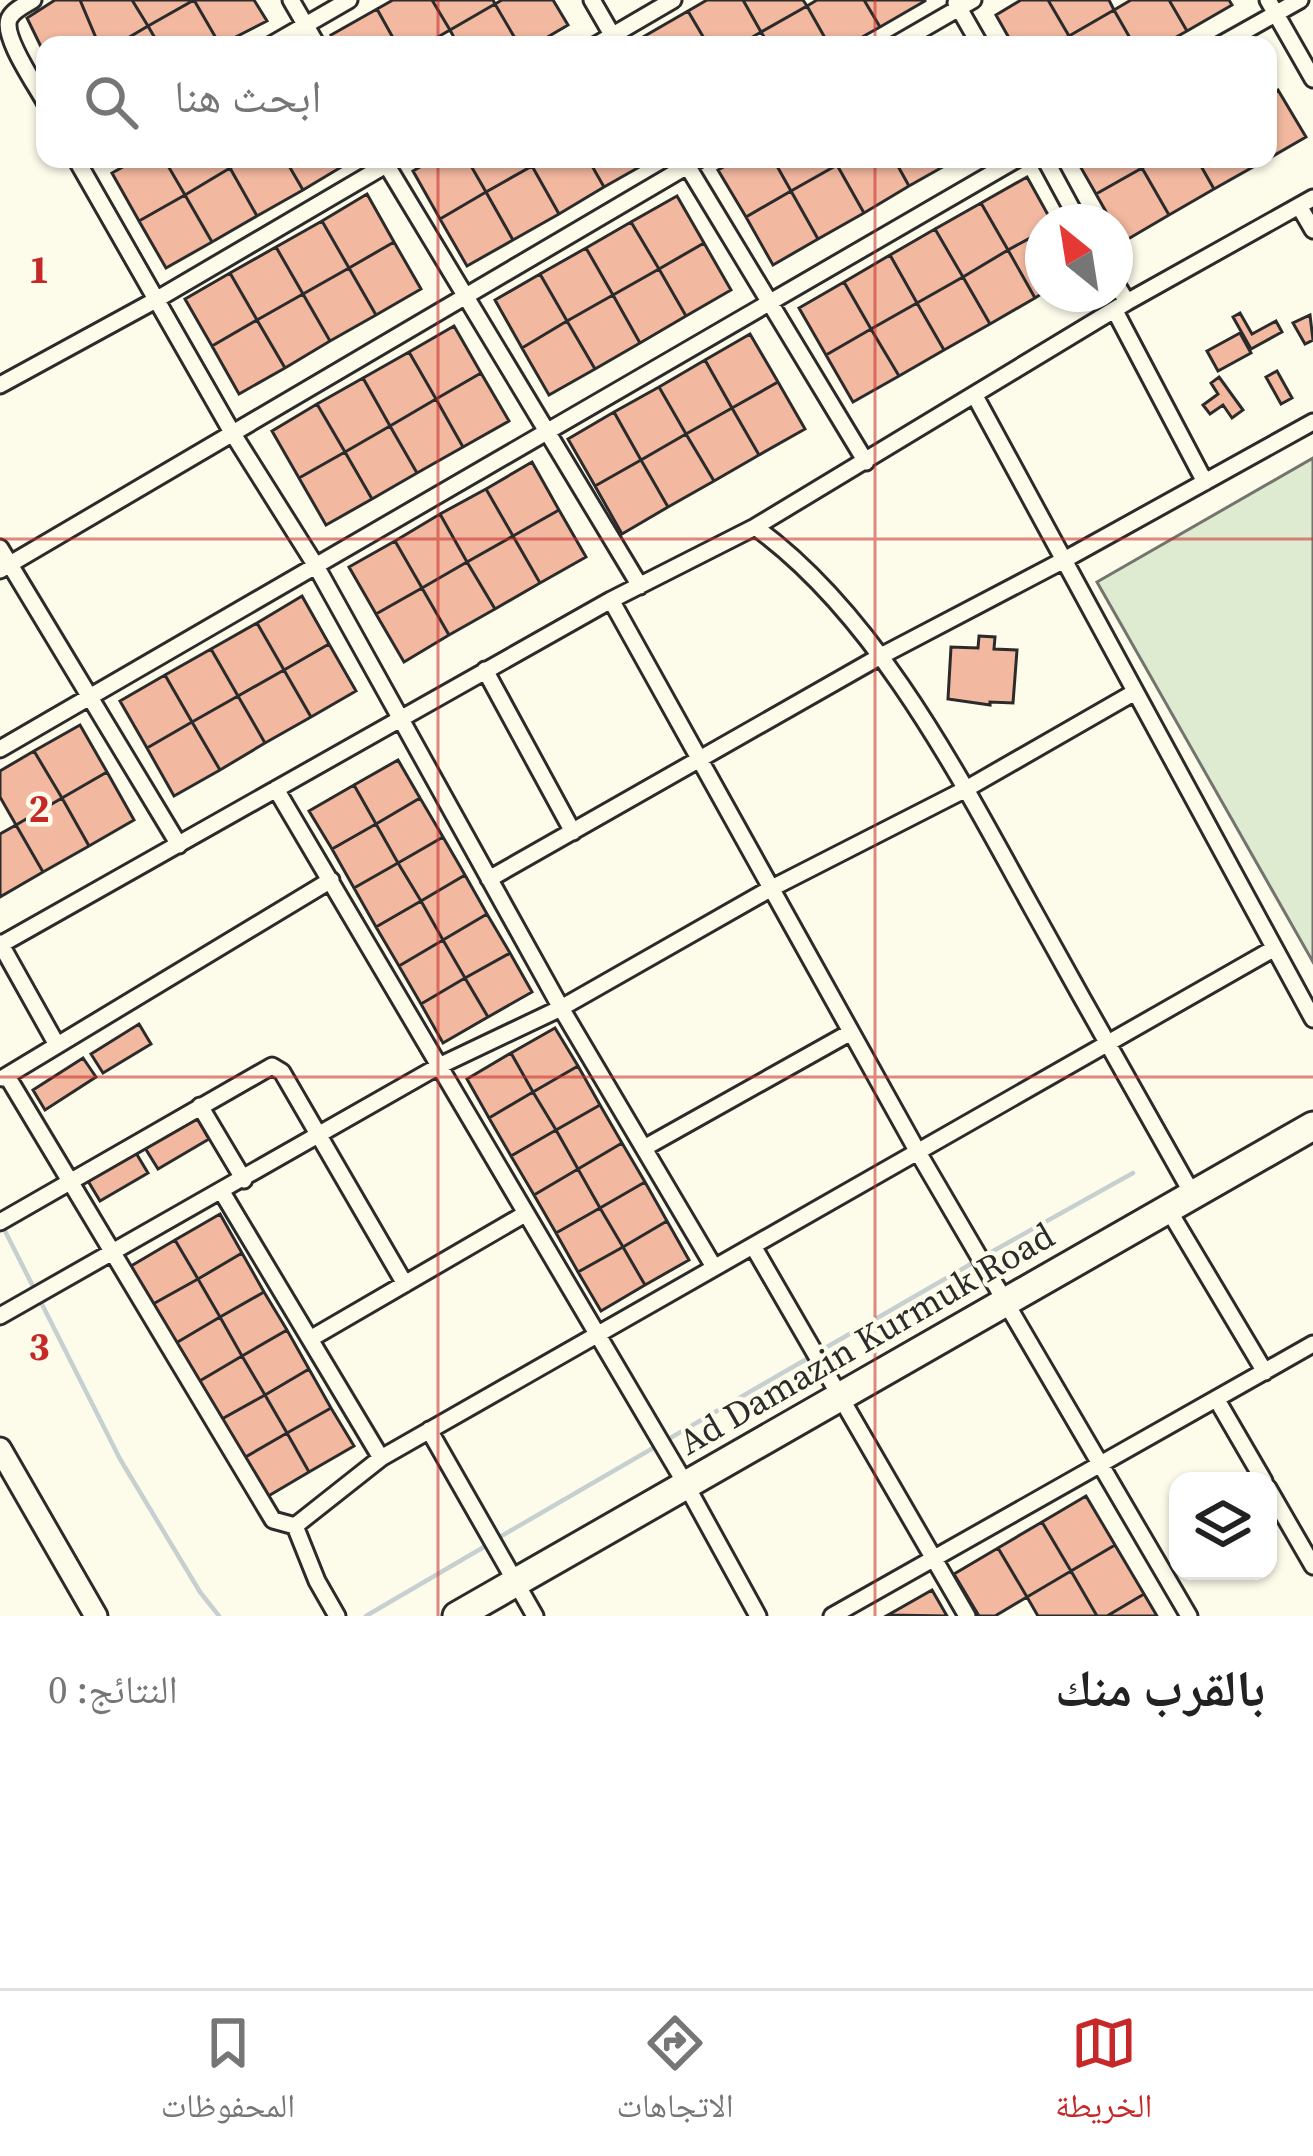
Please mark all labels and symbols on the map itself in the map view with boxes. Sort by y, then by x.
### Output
north arrow [1025,204,1133,312]
text: 1 [28,243,50,296]
text: 2 [28,782,50,835]
street label: Ad Damazin Kurmuk Road [669,1211,1063,1466]
text: 3 [28,1320,50,1373]

